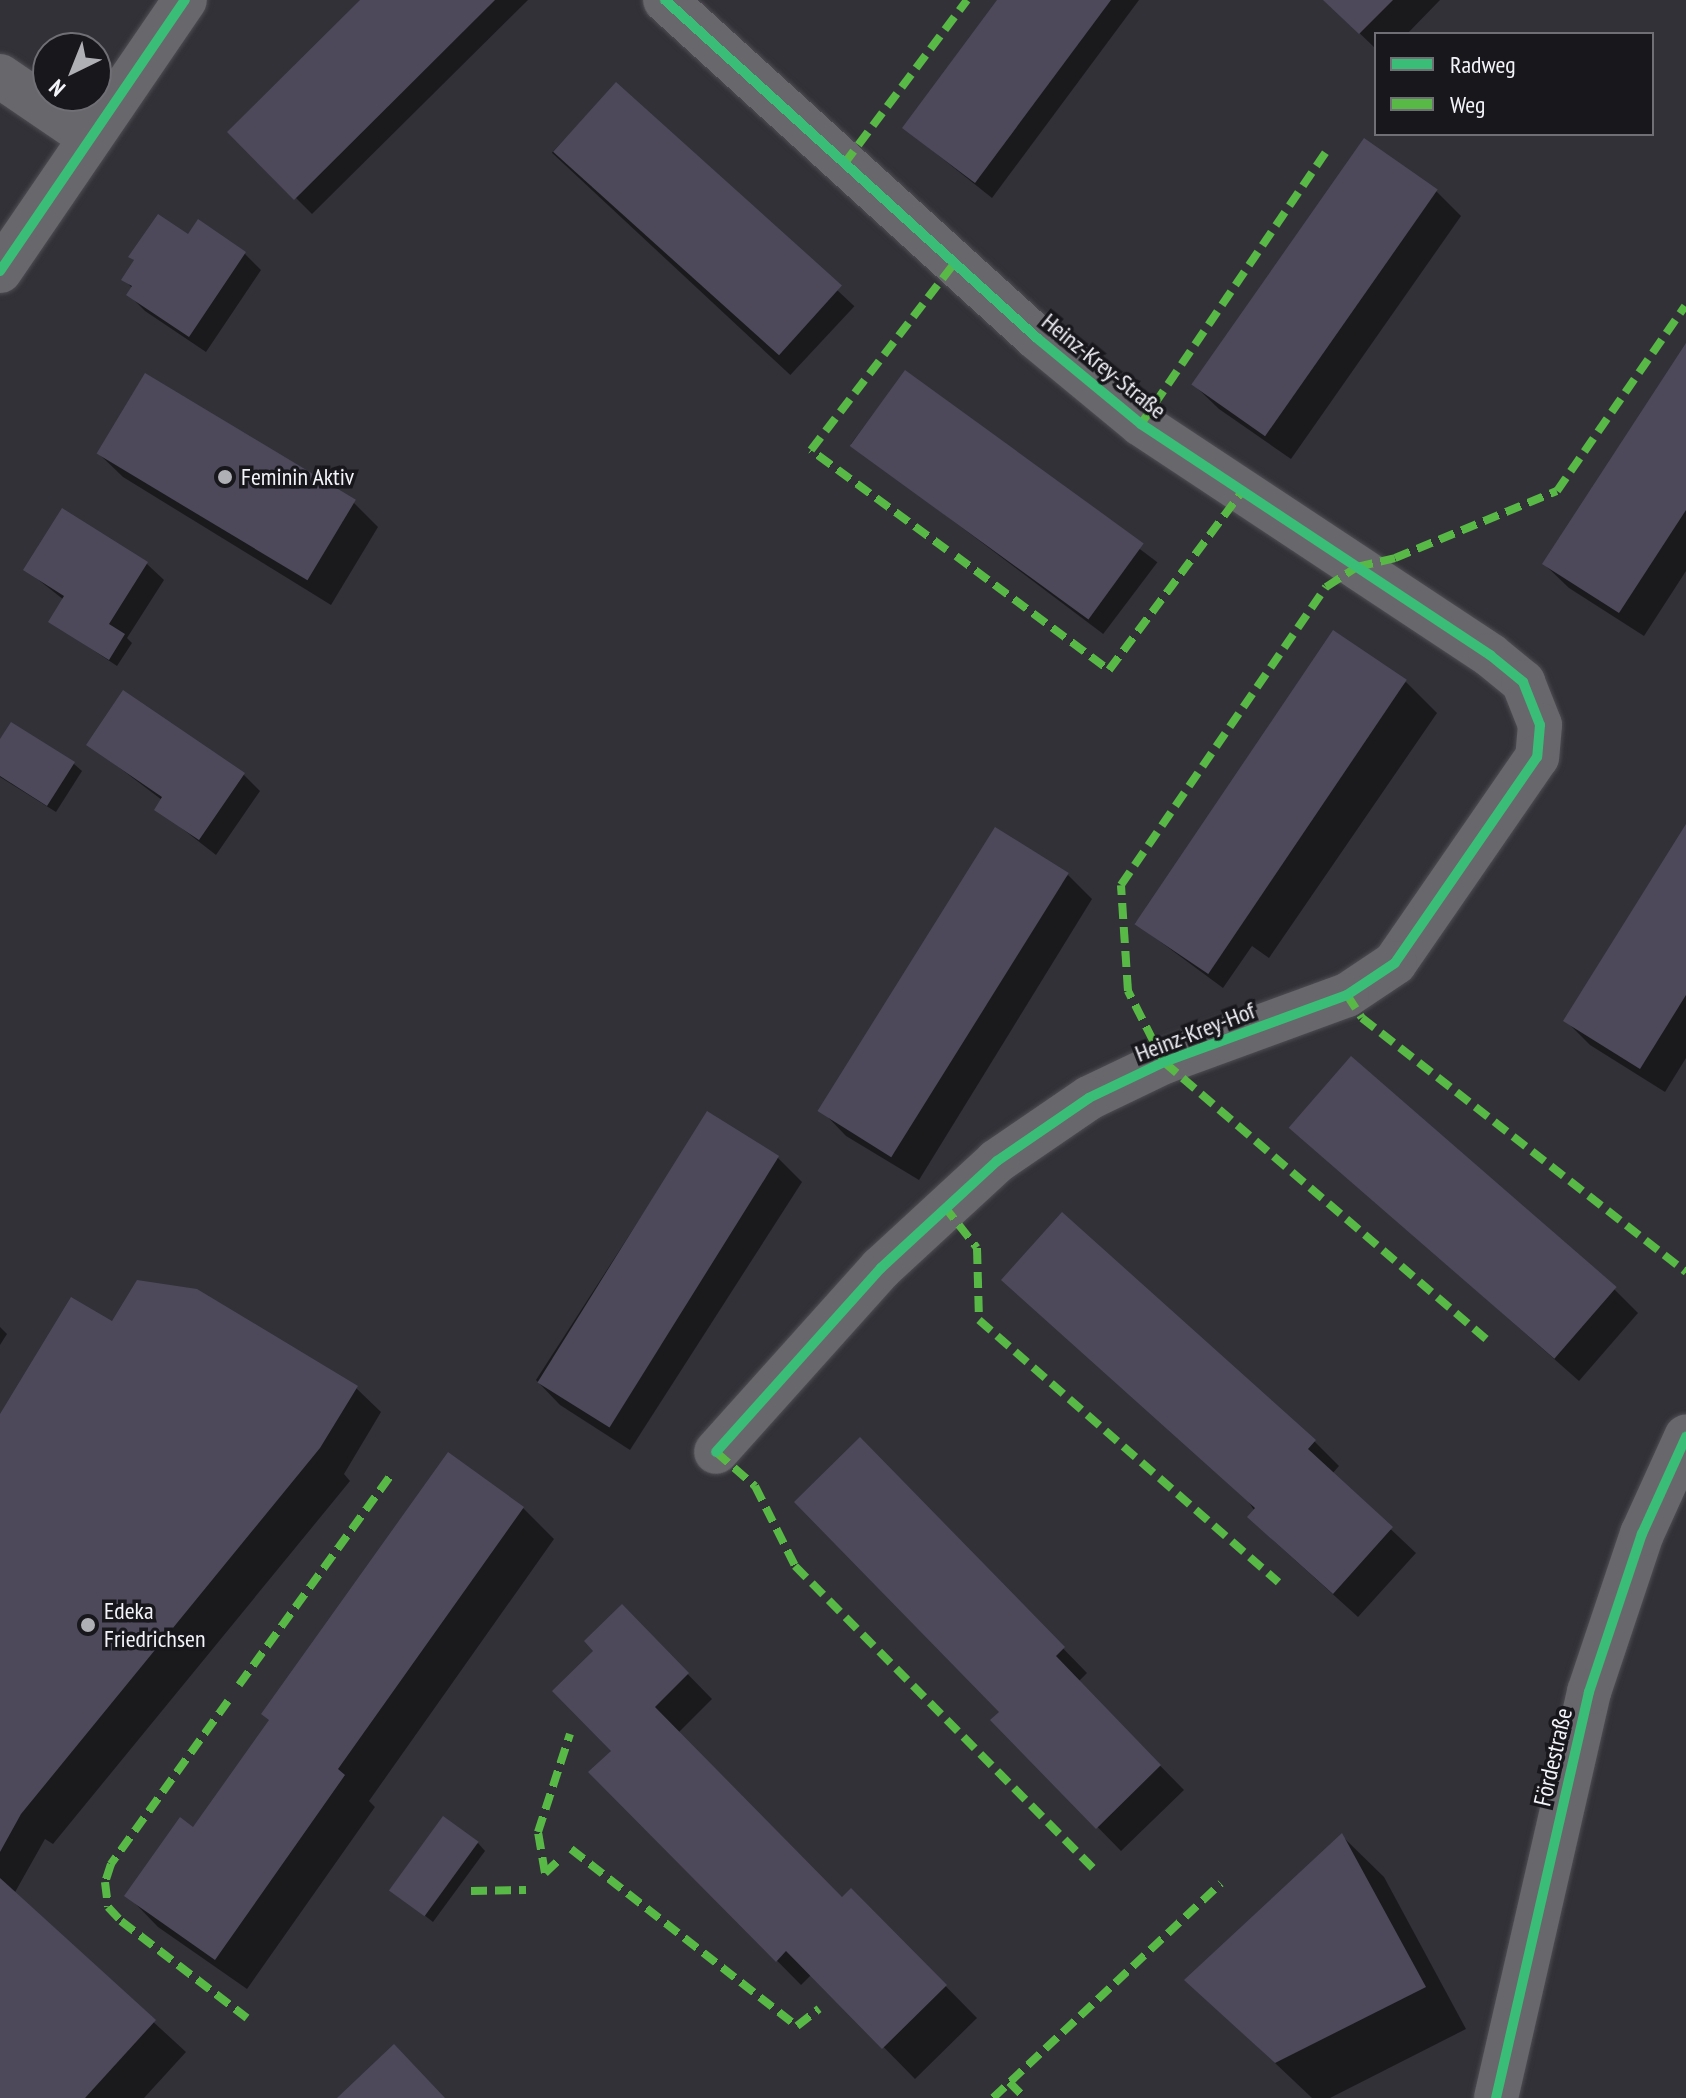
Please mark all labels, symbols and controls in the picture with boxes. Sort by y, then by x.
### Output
north arrow [32,32,112,112]
legend [1374,32,1654,136]
text: Radweg [1450,49,1516,80]
text: N [43,74,71,102]
text: Weg [1450,89,1485,120]
street label: Heinz-Krey-Straße [1036,307,1172,425]
place label: Feminin Aktiv [241,463,355,491]
marker: Feminin Aktiv [216,468,234,486]
street label: Heinz-Krey-Hof [1131,996,1259,1068]
place label: Edeka Friedrichsen [104,1597,205,1653]
marker: Edeka Friedrichsen [79,1616,97,1634]
street label: Fördestraße [1528,1705,1578,1809]

